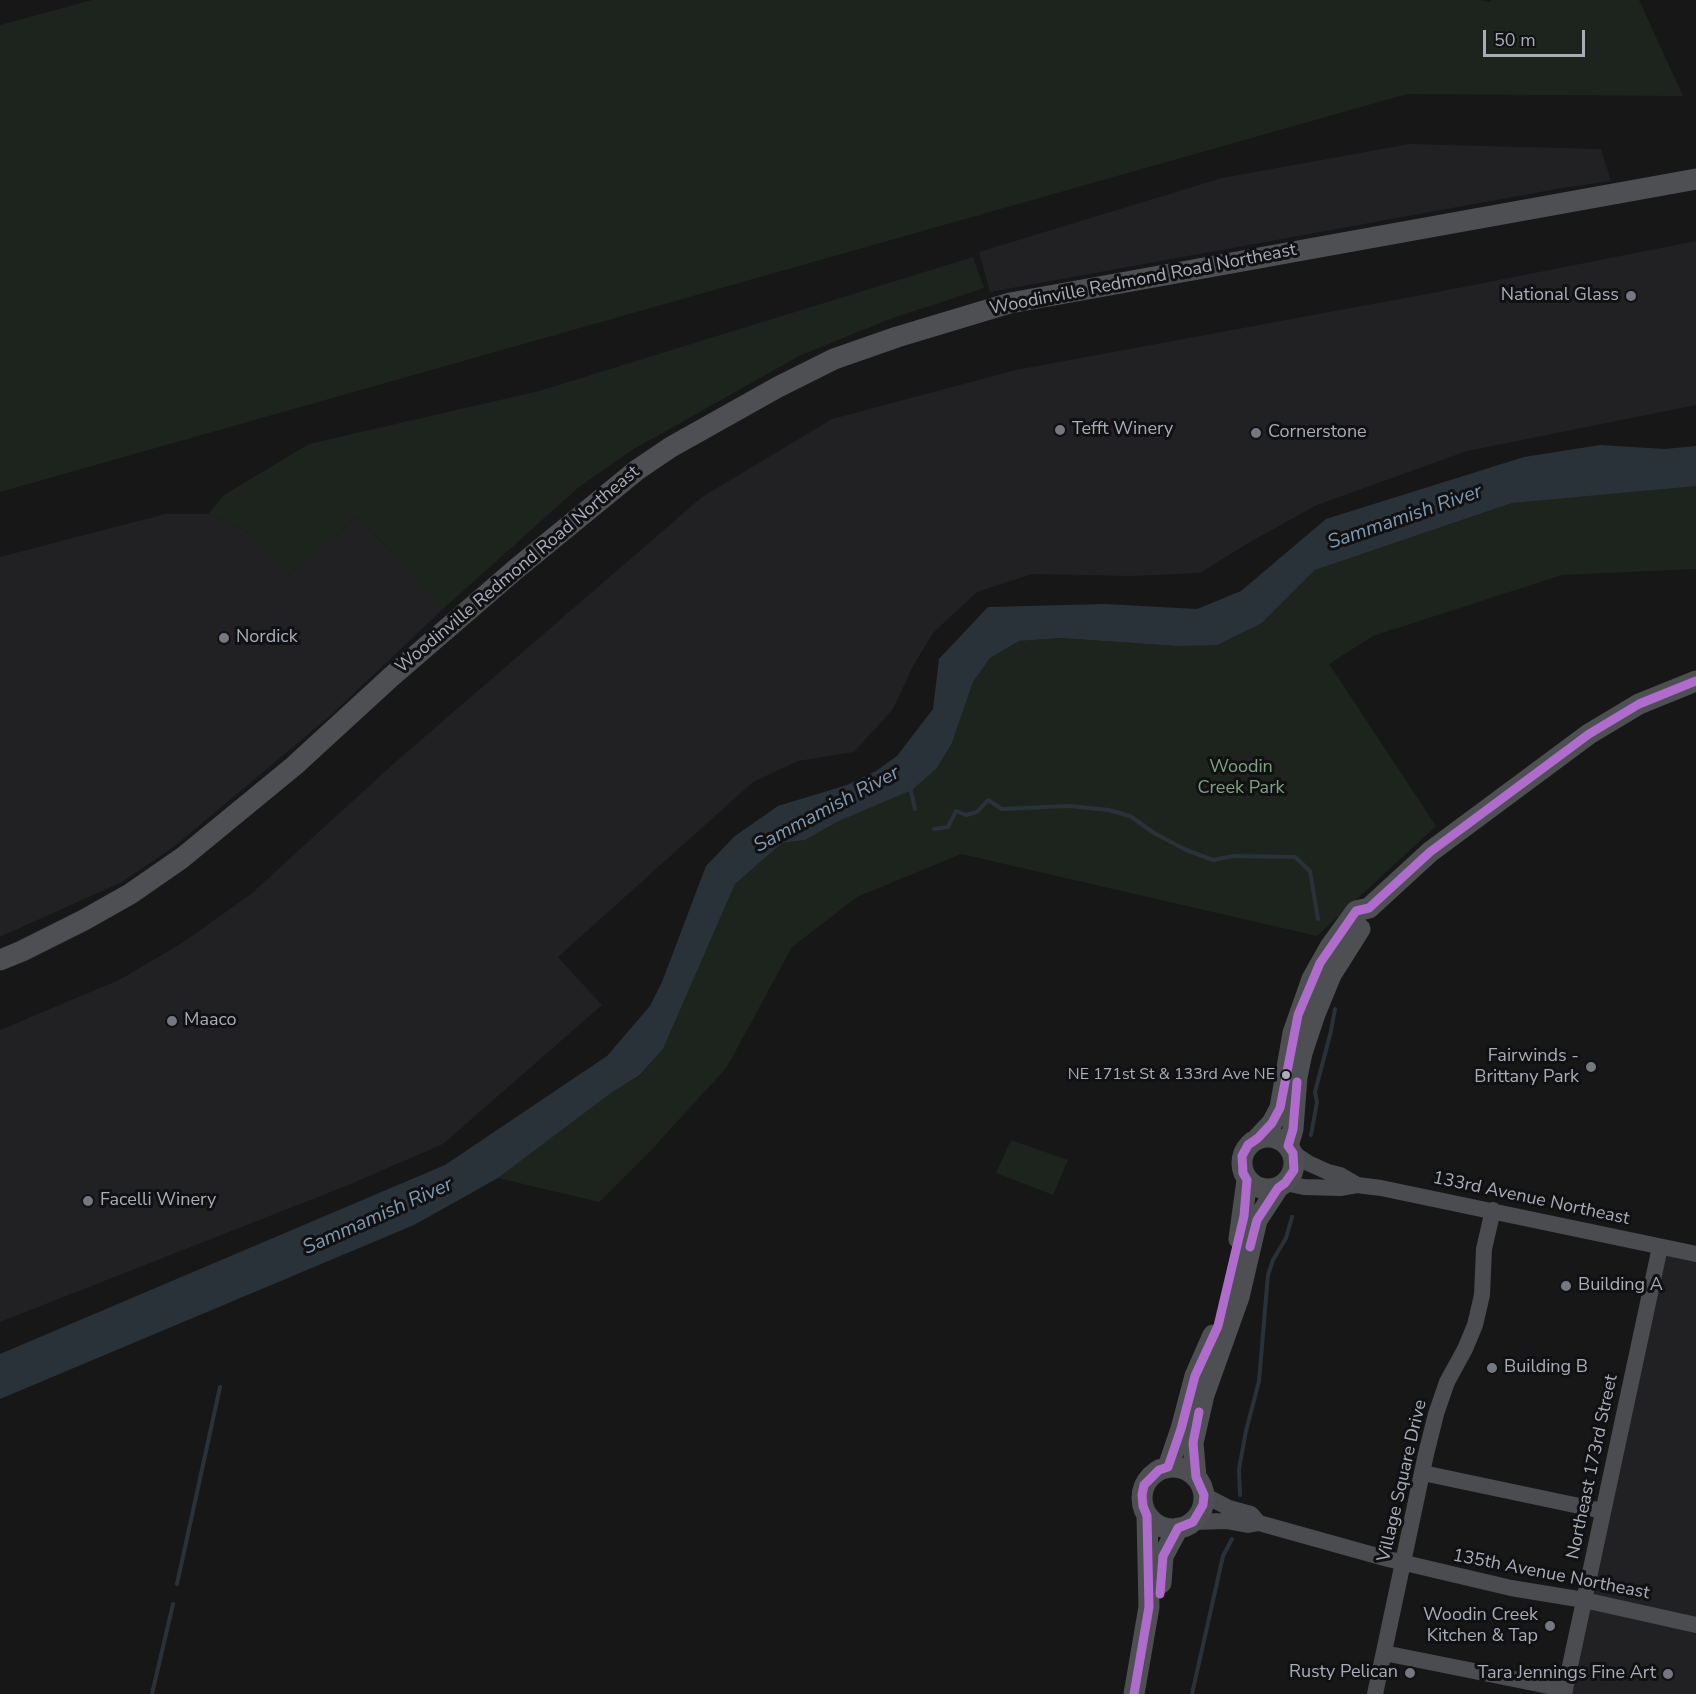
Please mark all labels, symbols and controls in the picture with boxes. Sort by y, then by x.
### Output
scale bar [1486,18,1588,56]
text: 50 m [1494,28,1536,52]
street label: Woodinville Redmond Road Northeast [988,240,1298,320]
place label: National Glass [1501,285,1619,307]
marker: National Glass [1624,289,1638,303]
place label: Tefft Winery [1072,419,1173,441]
place label: Cornerstone [1268,422,1367,444]
marker: Tefft Winery [1053,423,1067,437]
marker: Cornerstone [1249,426,1263,440]
street label: Woodinville Redmond Road Northeast [392,462,644,678]
water label: Sammamish River [1325,480,1485,556]
place label: Nordick [236,627,298,649]
marker: Nordick [217,631,231,645]
park label: Woodin Creek Park [1197,757,1285,800]
water label: Sammamish River [750,761,904,859]
place label: Maaco [184,1010,237,1032]
marker: Maaco [165,1014,179,1028]
place label: Fairwinds - Brittany Park [1474,1046,1579,1088]
marker: Fairwinds - Brittany Park [1584,1060,1598,1074]
place label: NE 171st St & 133rd Ave NE [1068,1065,1275,1085]
marker: NE 171st St & 133rd Ave NE [1280,1069,1292,1081]
street label: 133rd Avenue Northeast [1431,1168,1631,1230]
water label: Sammamish River [299,1173,457,1261]
place label: Facelli Winery [100,1190,216,1212]
marker: Facelli Winery [81,1194,95,1208]
place label: Building A [1578,1275,1663,1297]
marker: Building A [1559,1279,1573,1293]
place label: Building B [1504,1357,1588,1379]
marker: Building B [1485,1361,1499,1375]
street label: Northeast 173rd Street [1563,1373,1623,1561]
street label: Village Square Drive [1374,1398,1432,1564]
street label: 135th Avenue Northeast [1451,1545,1651,1605]
place label: Woodin Creek Kitchen & Tap [1423,1605,1538,1648]
marker: Woodin Creek Kitchen & Tap [1543,1619,1557,1633]
place label: Rusty Pelican [1289,1662,1398,1684]
place label: Tara Jennings Fine Art [1478,1663,1656,1685]
marker: Rusty Pelican [1403,1666,1417,1680]
marker: Tara Jennings Fine Art [1661,1667,1675,1681]

